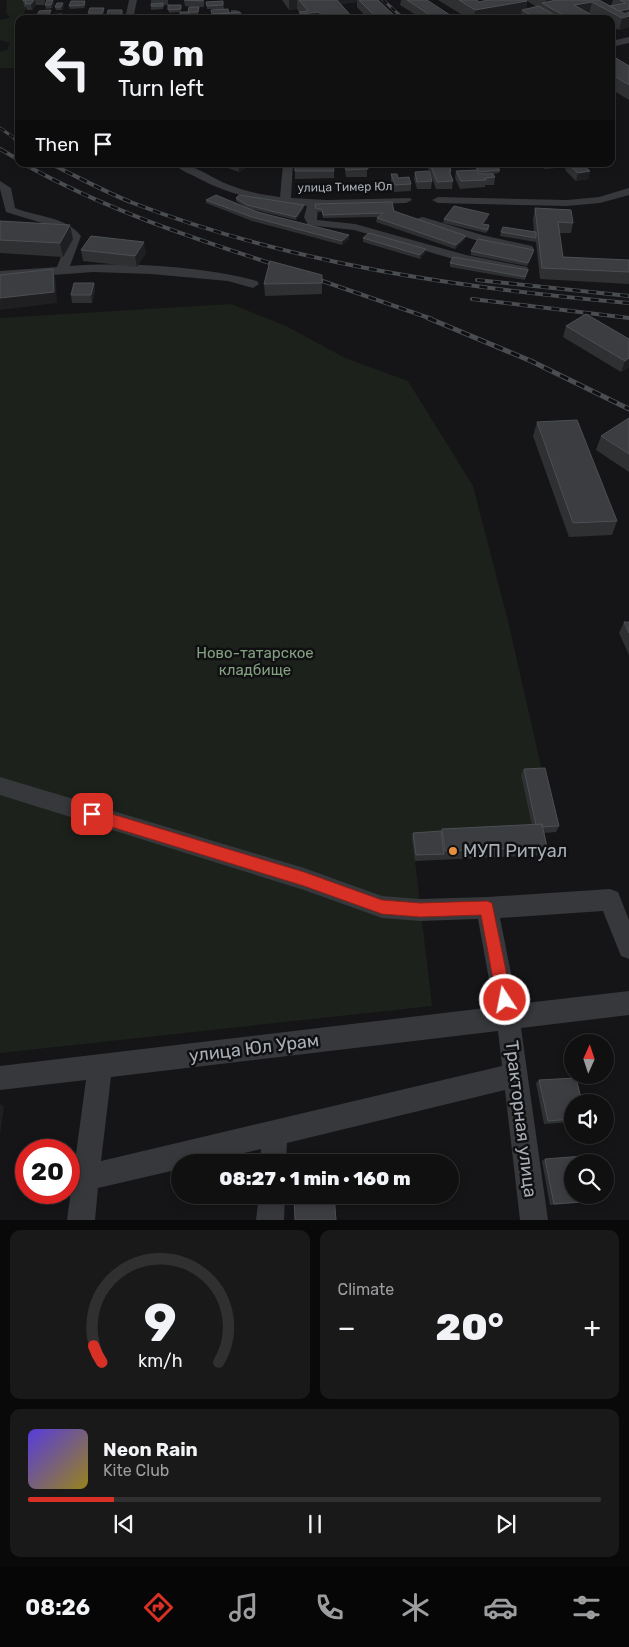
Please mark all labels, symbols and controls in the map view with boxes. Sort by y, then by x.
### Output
text: 30 m [118,33,204,75]
icon: left [35,35,100,100]
text: Turn left [118,75,204,102]
icon: arrive [89,130,117,158]
text: Then [35,133,79,156]
street label: улица Тимер Юл [297,179,393,195]
park label: Ново-татарское кладбище [196,644,314,679]
pin [71,793,113,835]
icon: arrive [78,800,106,828]
place label: МУП Ритуал [463,840,567,862]
marker: МУП Ритуал [447,845,459,857]
position arrow [478,973,530,1025]
street label: улица Юл Урам [188,1029,320,1067]
north arrow [564,1034,614,1084]
map controls [564,1034,614,1204]
street label: Тракторная улица [500,1039,542,1199]
button: sound [564,1094,614,1144]
speed limit sign: 20 [15,1139,80,1204]
button: search [564,1154,614,1204]
text: 08:27 · 1 min · 160 m [219,1167,411,1190]
text: Climate [338,1280,394,1299]
text: 9 [143,1292,176,1354]
text: 20° [436,1304,504,1350]
text: − [338,1311,356,1344]
text: + [584,1311,601,1344]
text: km/h [137,1350,182,1371]
text: Neon Rain [103,1438,198,1461]
text: Kite Club [103,1461,169,1480]
icon: previous [110,1510,138,1538]
icon: pause [301,1510,329,1538]
icon: next [492,1510,520,1538]
icon: directions [141,1590,176,1625]
icon: music [226,1590,261,1625]
icon: phone [312,1590,347,1625]
icon: climate [398,1590,433,1625]
icon: car [483,1590,518,1625]
icon: filters [569,1590,604,1625]
text: 08:26 [25,1594,90,1621]

